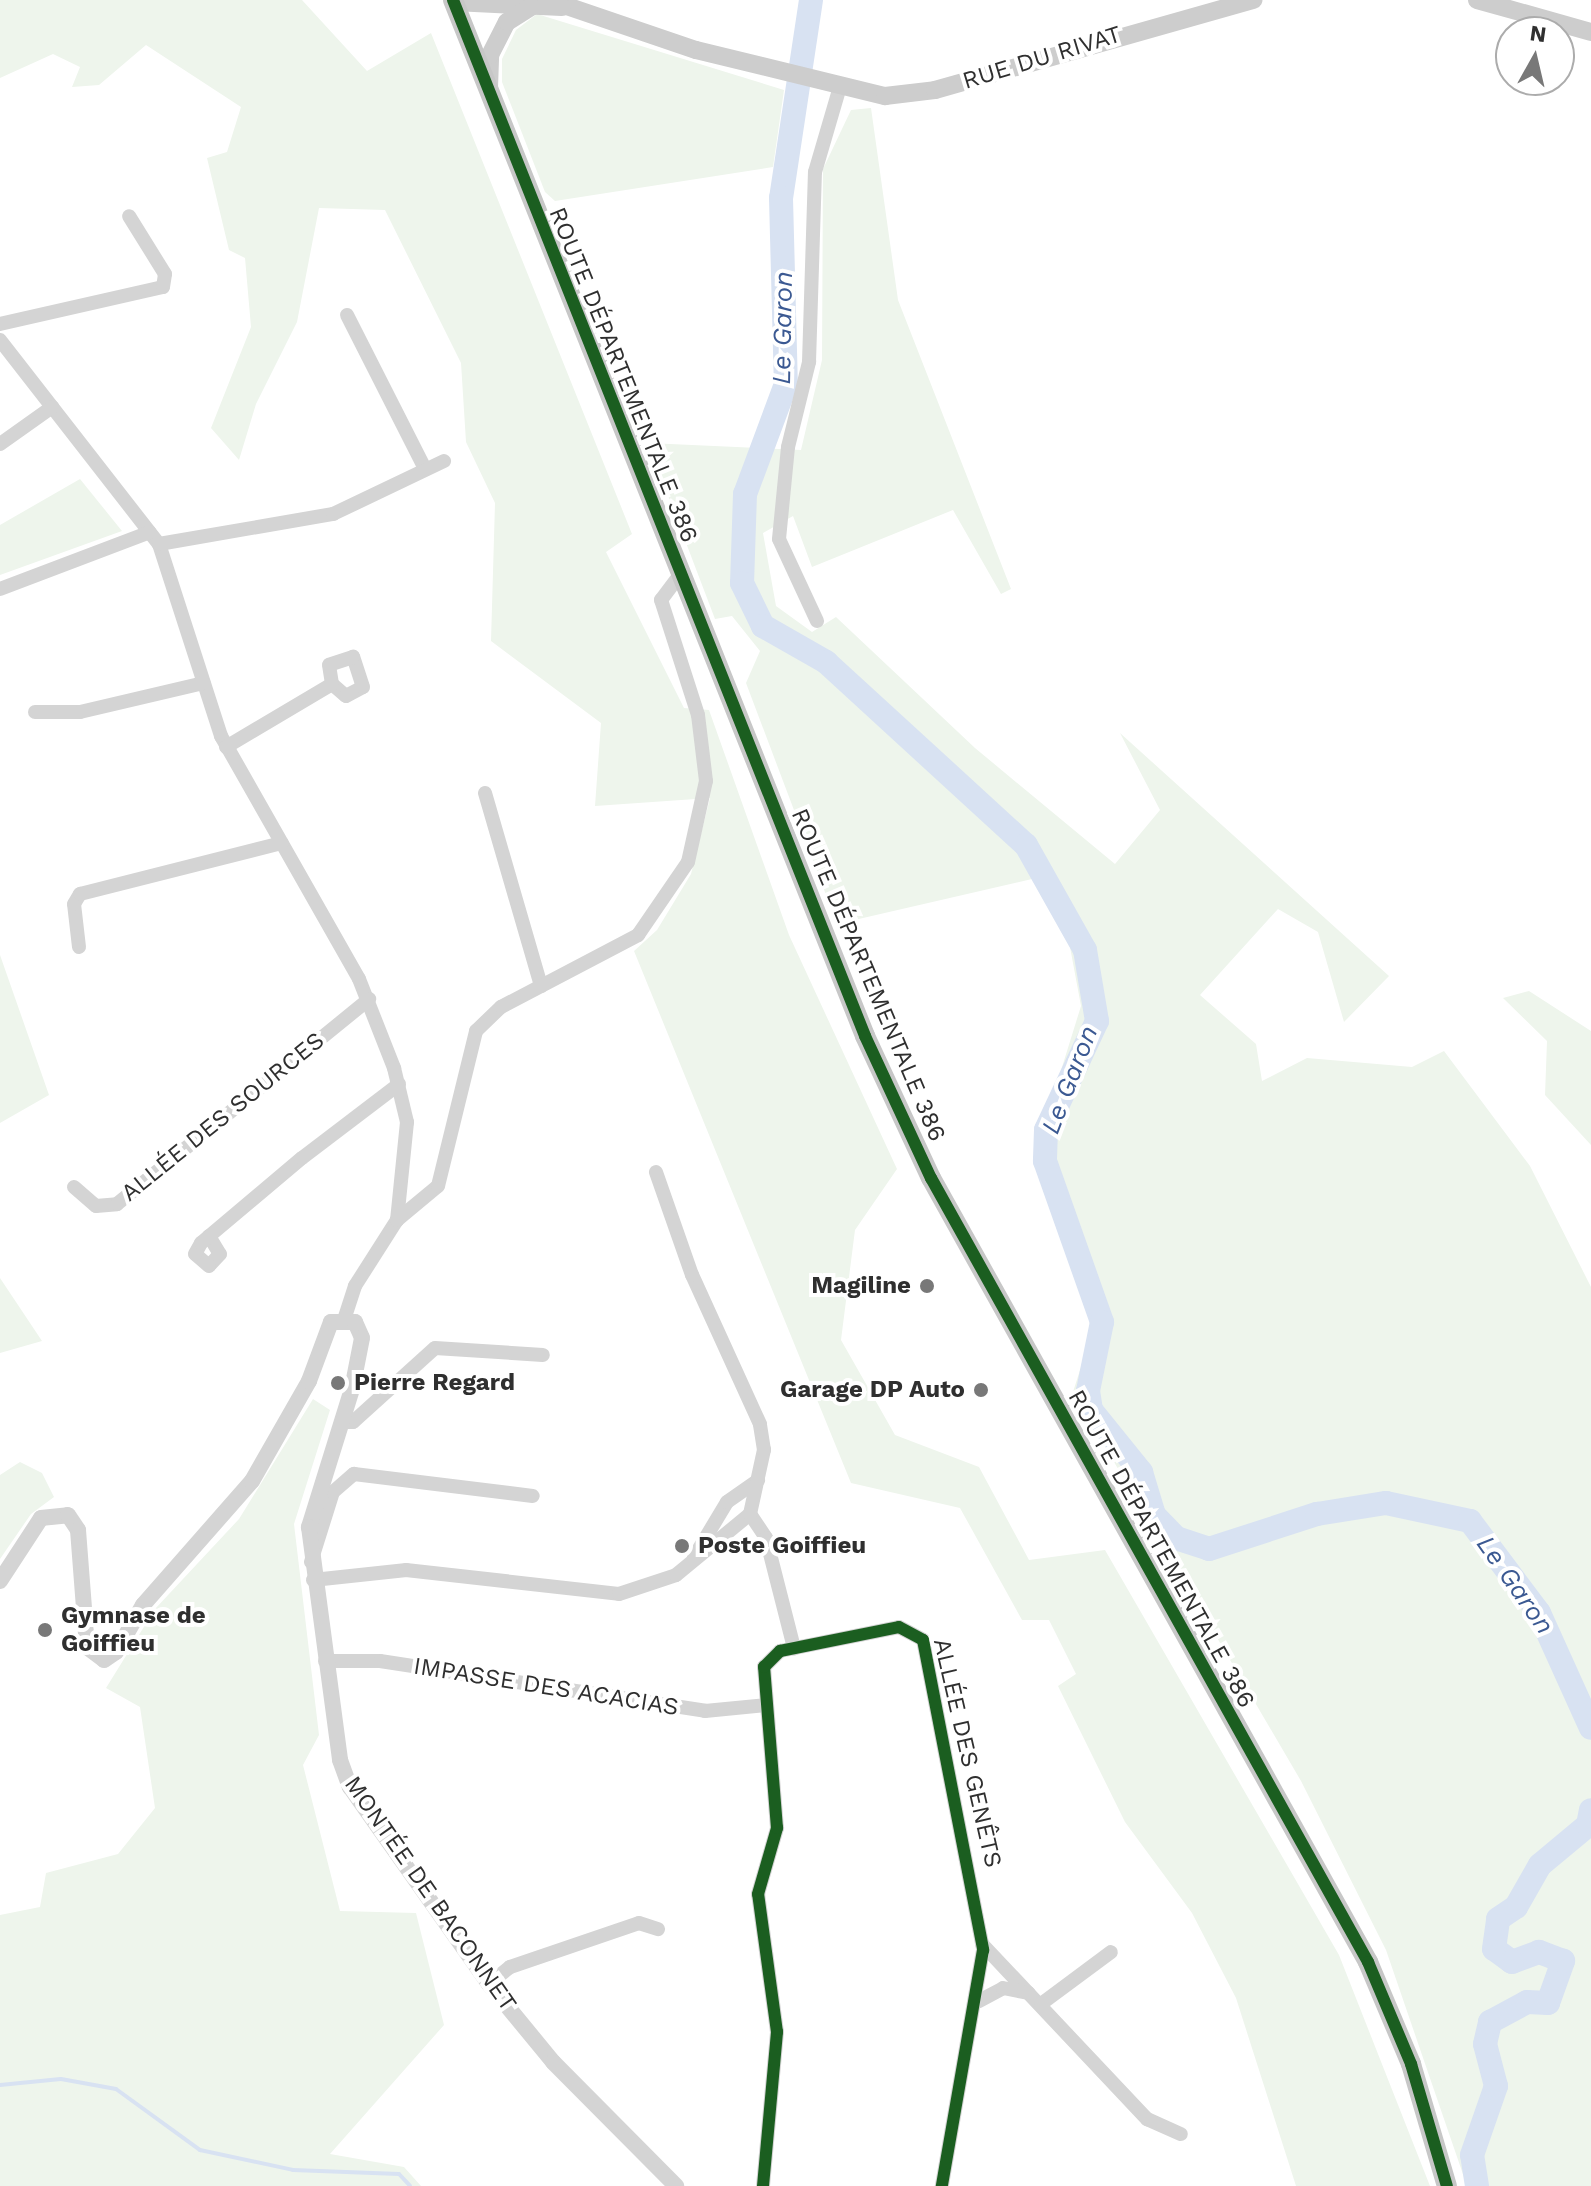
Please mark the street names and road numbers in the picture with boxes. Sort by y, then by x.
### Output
street label: RUE DU RIVAT [959,20,1125,96]
street label: ROUTE DÉPARTEMENTALE 386 [542,203,704,547]
street label: ROUTE DÉPARTEMENTALE 386 [785,804,951,1146]
street label: ALLÉE DES SOURCES [116,1026,330,1208]
street label: ROUTE DÉPARTEMENTALE 386 [1061,1385,1261,1713]
street label: ALLÉE DES GENÊTS [927,1636,1007,1870]
street label: IMPASSE DES ACACIAS [411,1652,681,1722]
street label: MONTÉE DE BACONNET [338,1771,522,2017]

